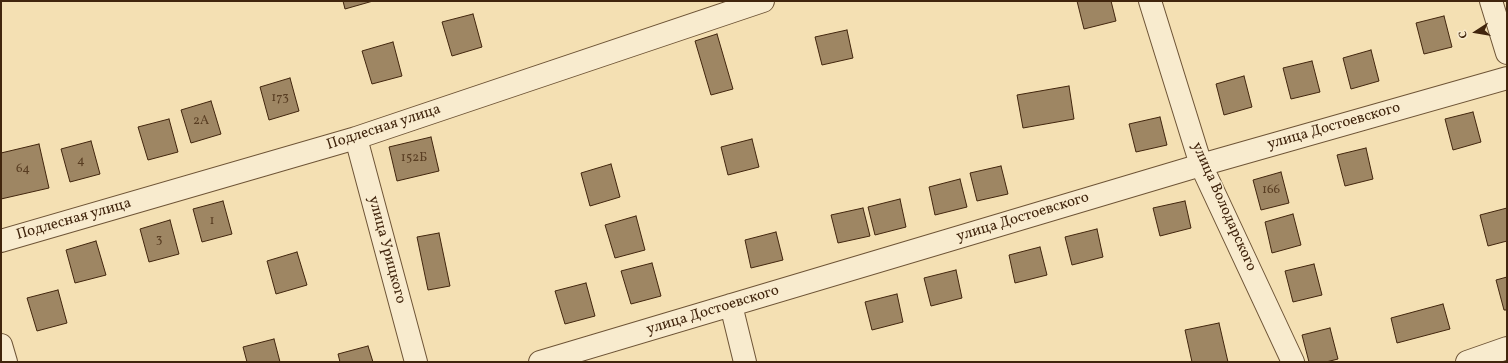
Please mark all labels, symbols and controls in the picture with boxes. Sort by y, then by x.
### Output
north arrow [1456,12,1496,52]
text: С [1456,30,1472,40]
house number: 173 [271,91,289,107]
street label: улица Достоевского [1265,99,1403,155]
street label: Подлесная улица [325,101,443,155]
house number: 2А [193,114,209,130]
street label: улица Володарского [1186,140,1260,274]
house number: 152Б [401,151,427,167]
house number: 4 [77,154,85,170]
house number: 64 [16,162,30,178]
house number: 166 [1262,183,1280,199]
street label: улица Достоевского [955,189,1091,247]
street label: улица Урицкого [363,194,409,306]
street label: Подлесная улица [14,195,134,245]
house number: 1 [209,214,215,230]
house number: 3 [156,233,162,249]
street label: улица Достоевского [645,282,781,340]

